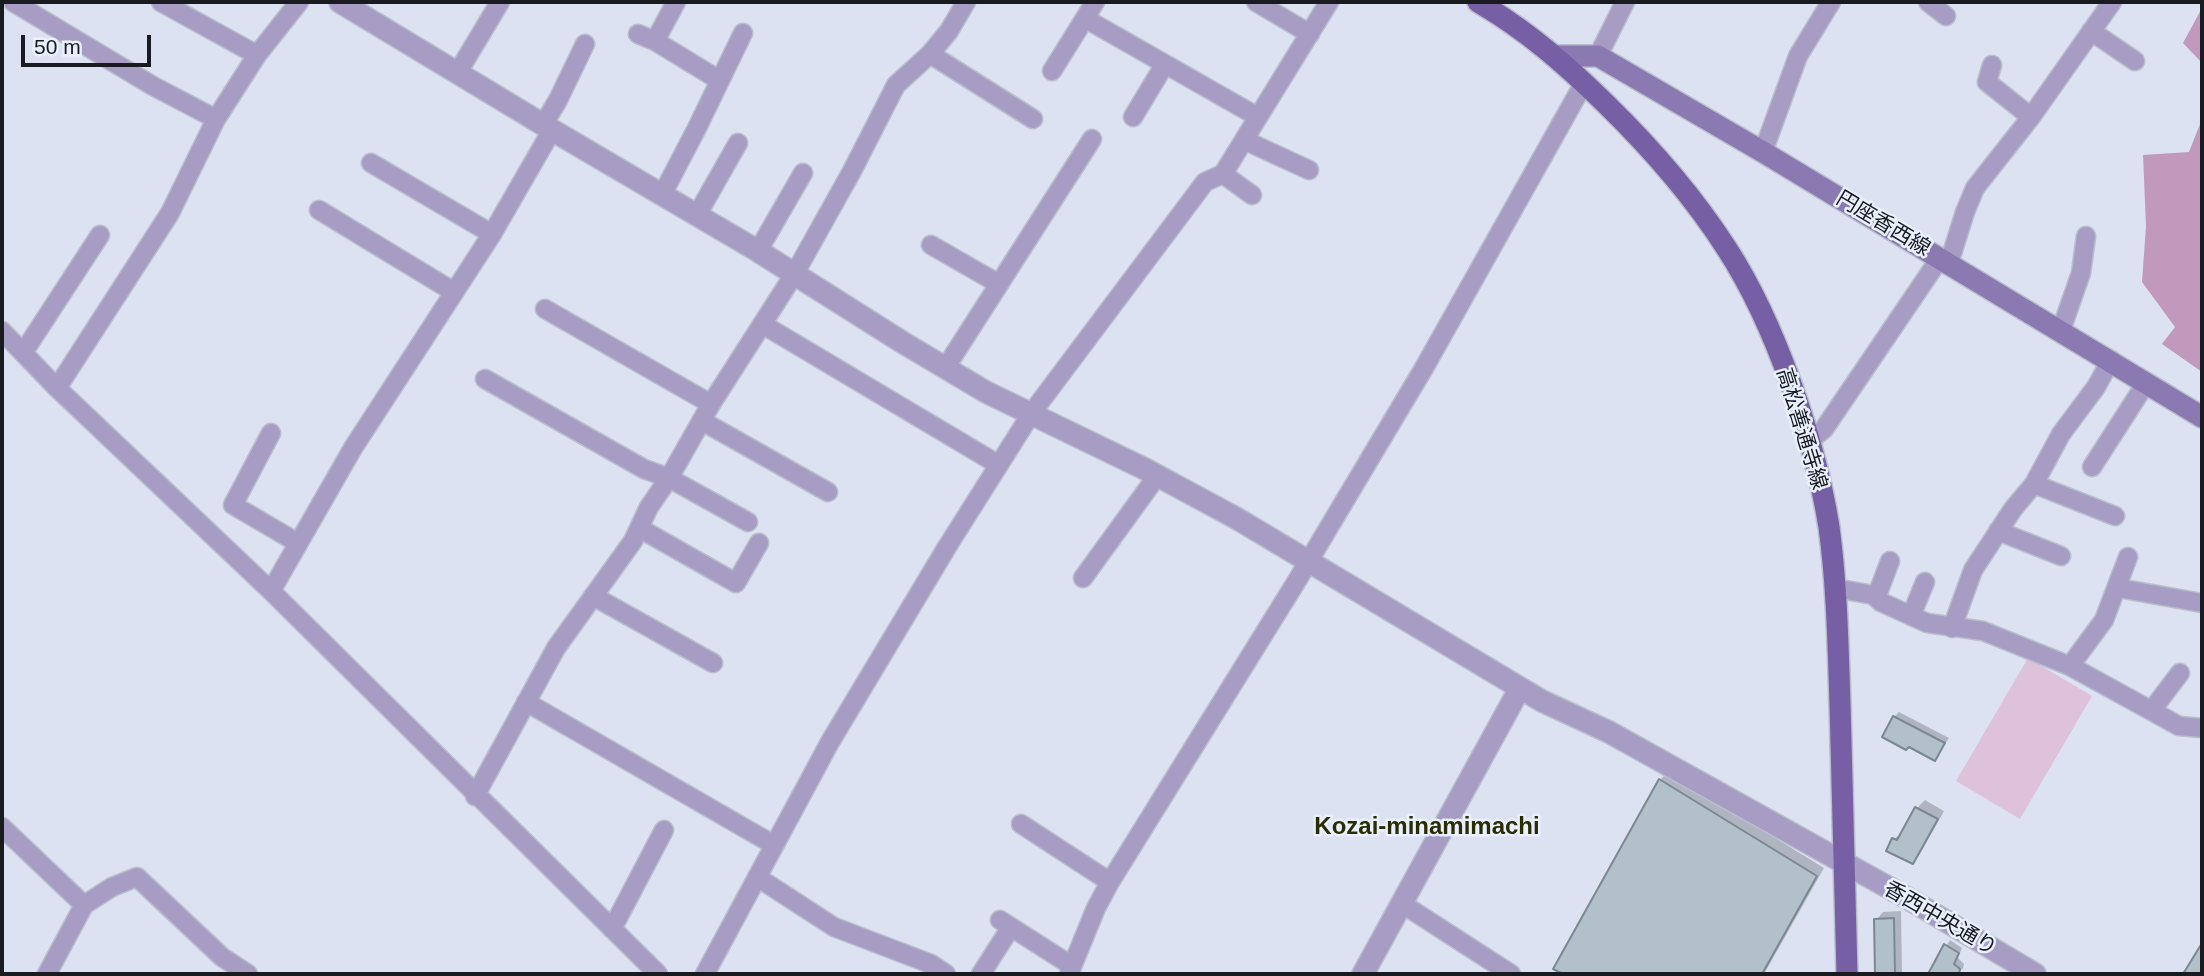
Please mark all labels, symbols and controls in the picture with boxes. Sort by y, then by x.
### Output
scale bar [24,21,154,65]
text: 50 m [34,35,81,58]
street label: 円座香西線 [1832,186,1934,262]
street label: 高松善通寺線 [1771,365,1831,493]
district label: Kozai-minamimachi [1314,813,1540,841]
street label: 香西中央通り [1879,877,2001,961]

